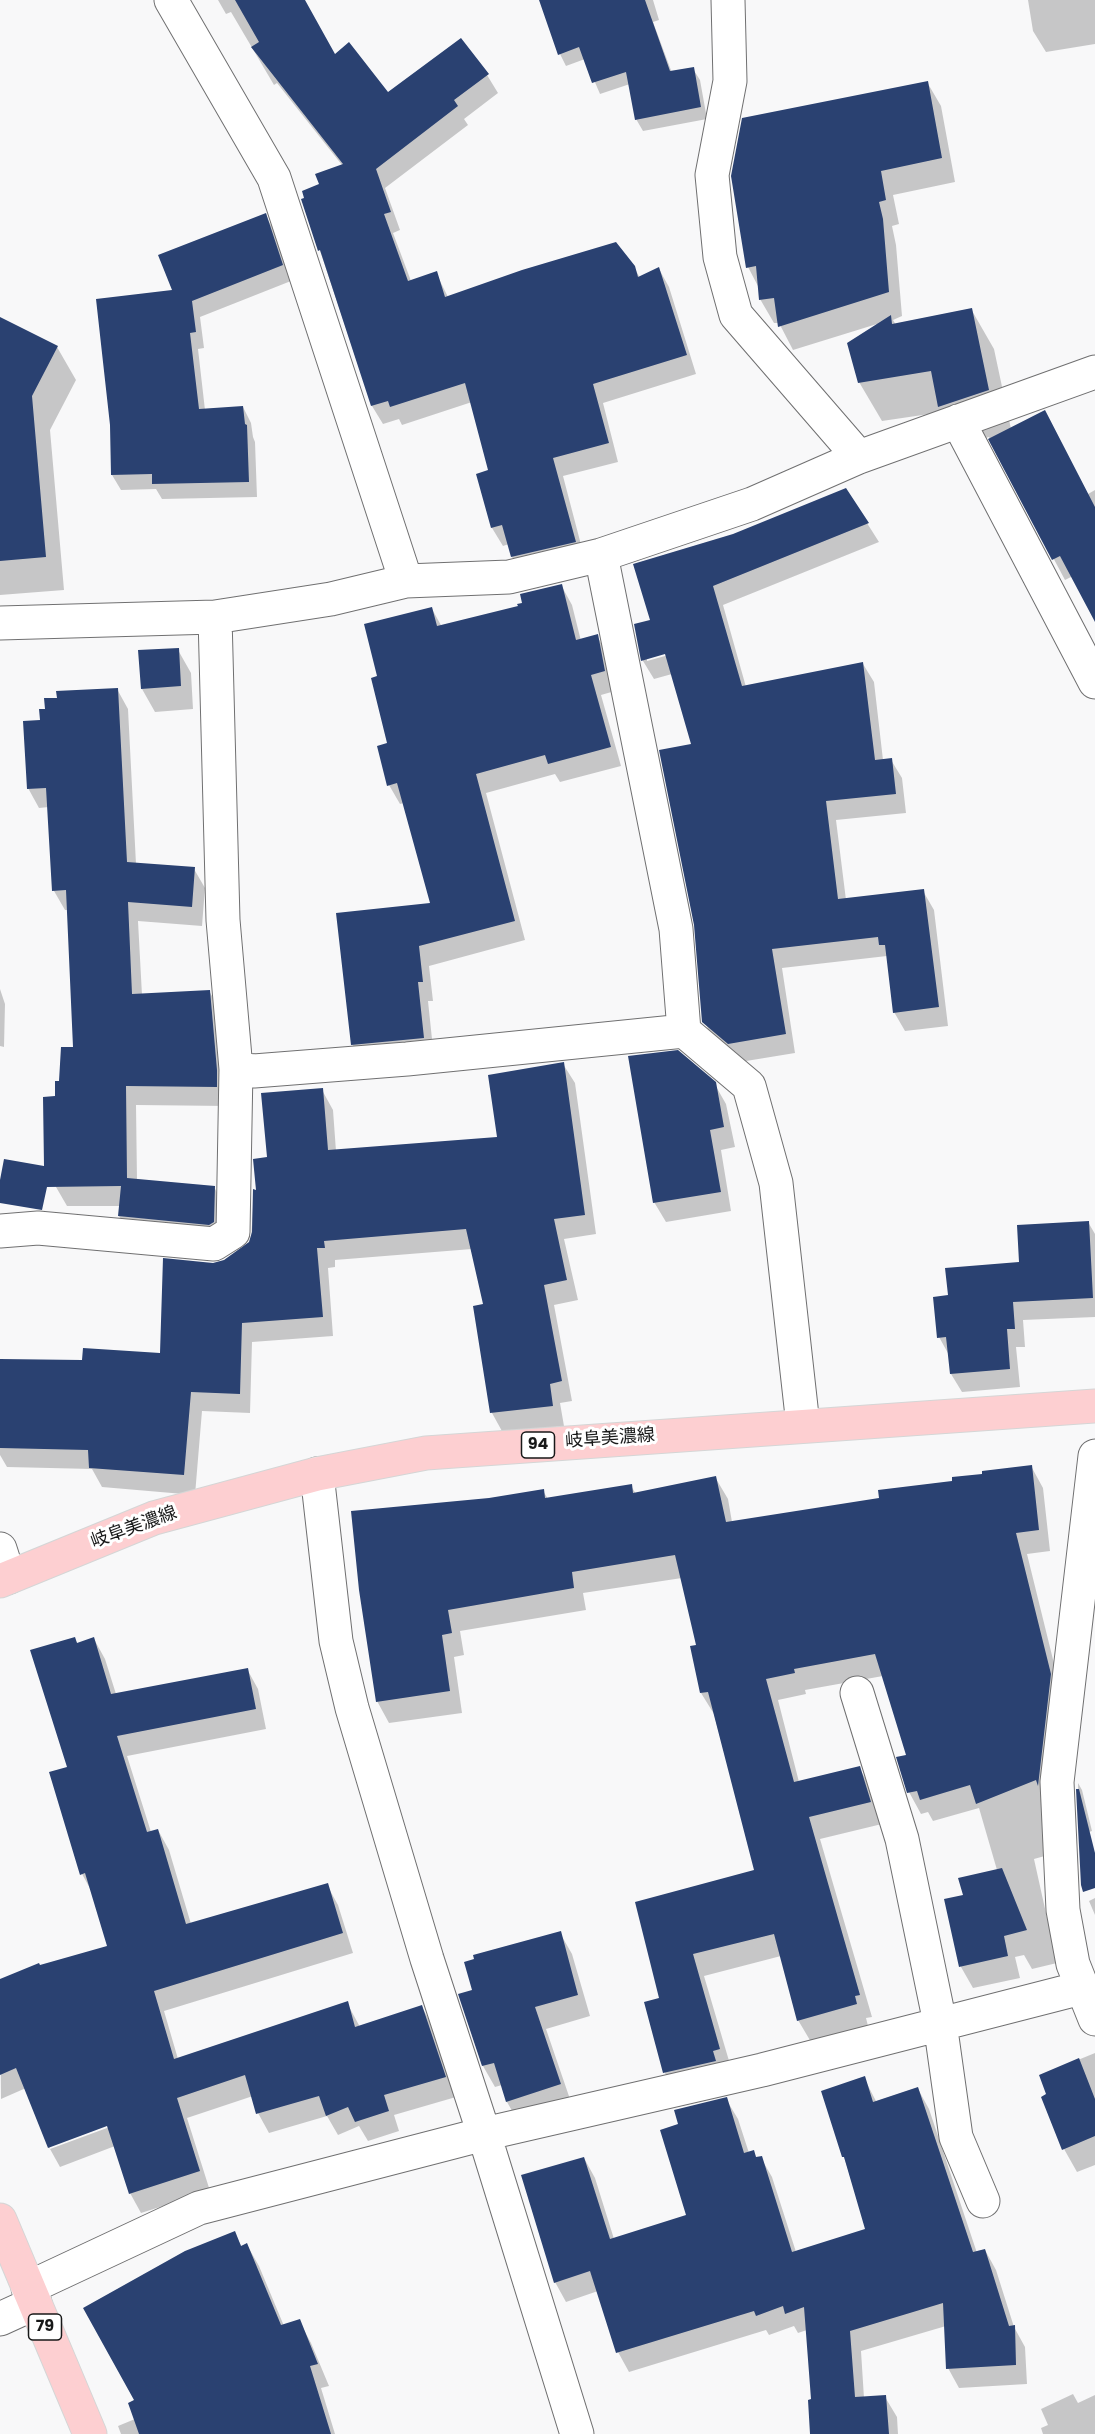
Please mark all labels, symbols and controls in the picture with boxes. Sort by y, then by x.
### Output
street label: 岐阜美濃線 [564,1425,656,1453]
road number: 94 [522,1432,554,1458]
street label: 岐阜美濃線 [88,1502,180,1554]
road number: 79 [28,2314,62,2340]

